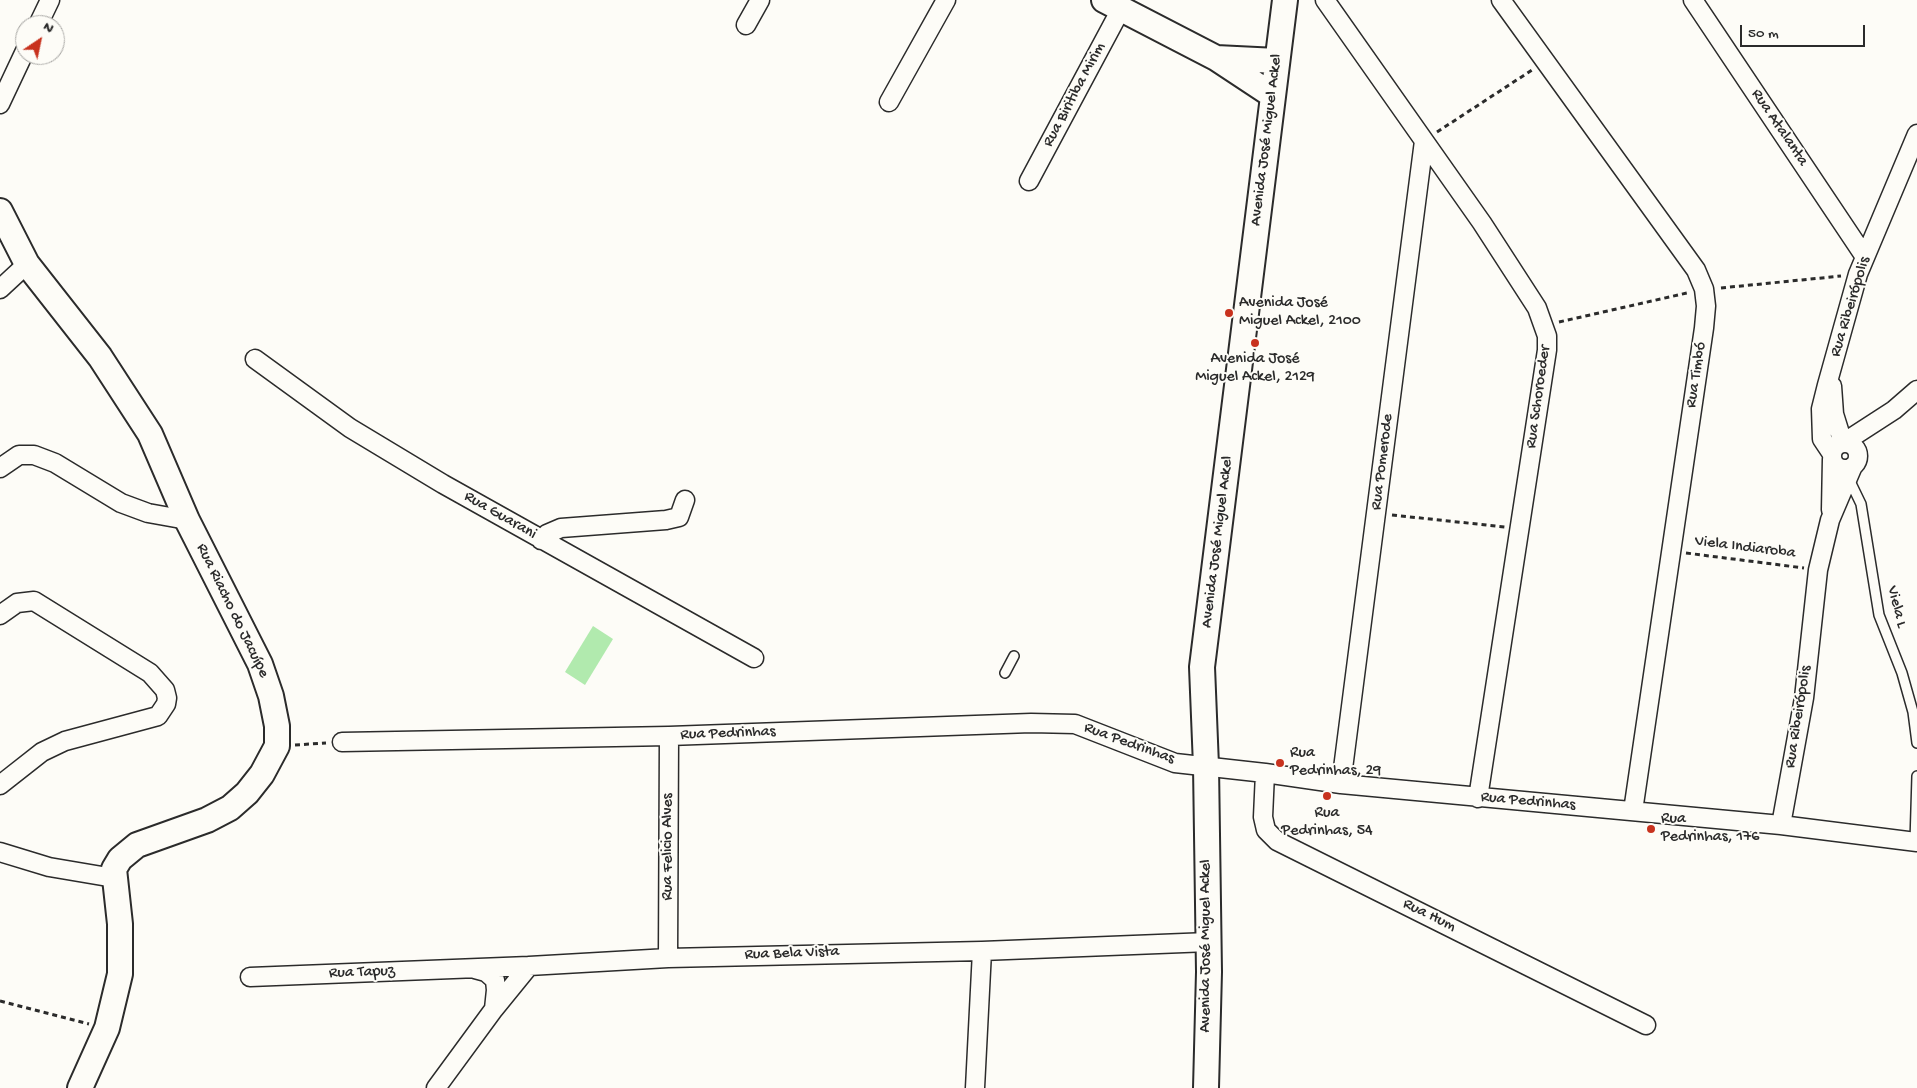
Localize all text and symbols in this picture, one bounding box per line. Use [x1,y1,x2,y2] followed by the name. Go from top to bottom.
[15,15,65,65] north arrow
[1742,15,1867,47] scale bar
[40,18,57,38] text: N
[1748,25,1779,43] text: 50 m
[1039,39,1111,151] street label: Rua Biritiba Mirim
[1247,53,1287,227] street label: Avenida José Miguel Ackel
[1746,86,1812,170] street label: Rua Atalanta
[1827,255,1875,359] street label: Rua Ribeirópolis
[1239,294,1361,332] place label: Avenida José Miguel Ackel, 2100
[1223,307,1235,319] marker: Avenida José Miguel Ackel, 2100
[1249,337,1261,349] marker: Avenida José Miguel Ackel, 2129
[1682,341,1712,409] street label: Rua Timbó
[1522,344,1556,450] street label: Rua Schoroeder
[1195,350,1315,388] place label: Avenida José Miguel Ackel, 2129
[1368,413,1398,511] street label: Rua Pomerode
[1198,455,1238,629] street label: Avenida José Miguel Ackel
[460,488,540,544] street label: Rua Guarani
[1694,532,1796,564] street label: Viela Indiaroba
[191,541,273,681] street label: Rua Riacho do Jacuípe
[1882,584,1910,630] street label: Viela L
[1781,664,1817,770] street label: Rua Ribeirópolis
[1081,719,1177,769] street label: Rua Pedrinhas
[680,723,776,745] street label: Rua Pedrinhas
[1290,744,1381,782] place label: Rua Pedrinhas, 29
[1274,757,1286,769] marker: Rua Pedrinhas, 29
[1480,788,1576,816] street label: Rua Pedrinhas
[1321,790,1333,802] marker: Rua Pedrinhas, 54
[659,793,679,901] street label: Rua Felicio Alves
[1281,804,1373,842] place label: Rua Pedrinhas, 54
[1661,810,1759,848] place label: Rua Pedrinhas, 176
[1645,823,1657,835] marker: Rua Pedrinhas, 176
[1197,859,1217,1033] street label: Avenida José Miguel Ackel
[1399,895,1459,937] street label: Rua Hum
[744,943,840,965] street label: Rua Bela Vista
[329,962,395,984] street label: Rua Tapuz

